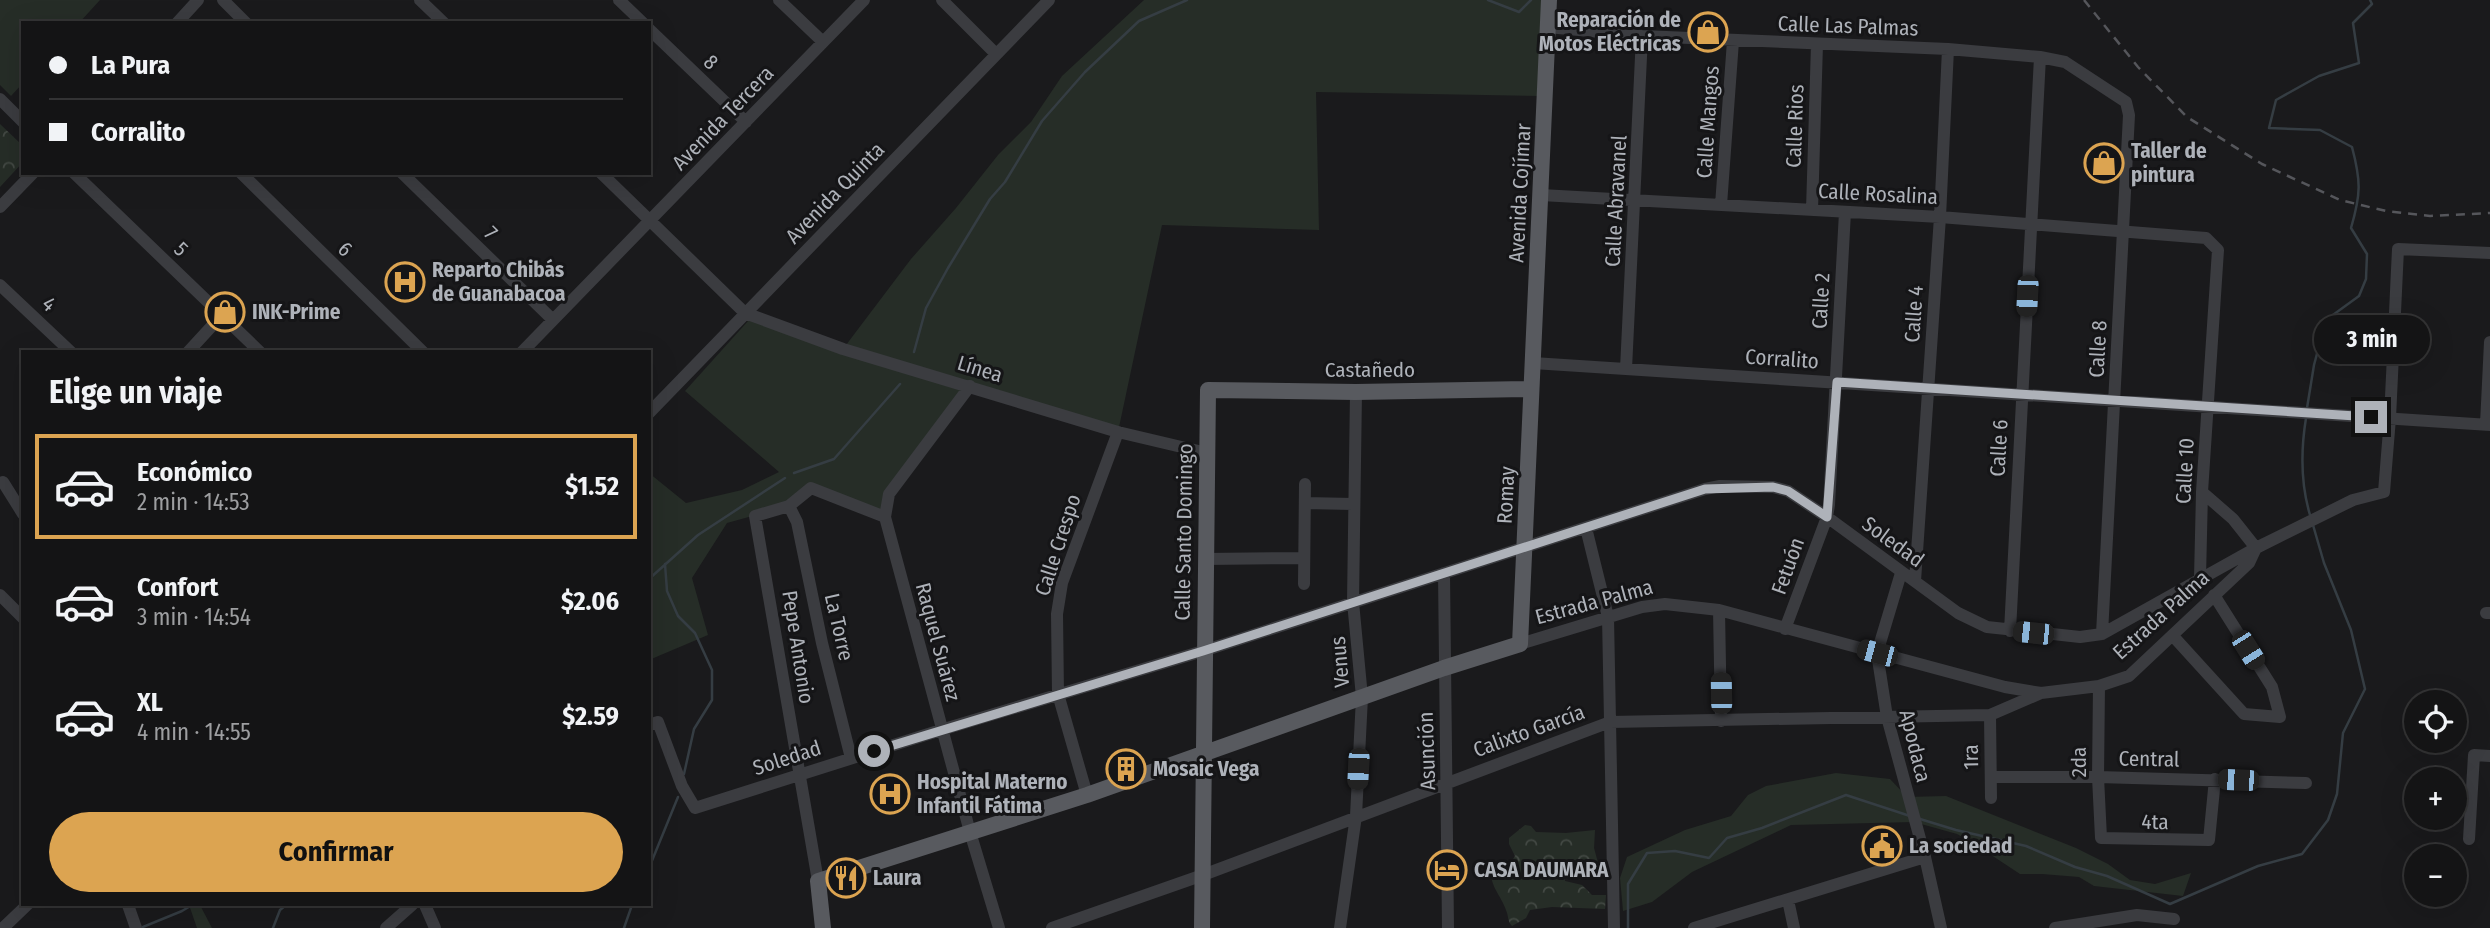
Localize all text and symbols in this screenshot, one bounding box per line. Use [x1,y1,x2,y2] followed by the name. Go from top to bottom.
[1539,7,1681,57] place label: Reparación de Motos Eléctricas
[1687,11,1729,53] shop icon: Reparación de Motos Eléctricas
[1777,11,1919,41] street label: Calle Las Palmas
[698,49,724,75] street label: 8
[91,50,170,81] text: La Pura
[667,60,779,176] street label: Avenida Tercera
[1691,65,1725,179] street label: Calle Mangos
[1781,84,1809,168] street label: Calle Rios
[91,117,185,148] text: Corralito
[1503,122,1537,263] street label: Avenida Cojímar
[1600,134,1632,268] street label: Calle Abravanel
[780,137,890,249] street label: Avenida Quinta
[2131,138,2207,188] place label: Taller de pintura
[2083,142,2125,184] shop icon: Taller de pintura
[1817,178,1939,210] street label: Calle Rosalina
[479,221,503,245] street label: 7
[169,236,193,262] street label: 5
[332,236,358,262] street label: 6
[432,257,566,307] place label: Reparto Chibás de Guanabacoa
[384,261,426,303] hospital icon: Reparto Chibás de Guanabacoa
[1807,272,1835,330] street label: Calle 2
[2016,274,2039,318] car
[1899,285,1929,343] street label: Calle 4
[36,291,62,317] street label: 4
[204,291,246,333] shop icon: INK-Prime
[252,299,341,325] place label: INK-Prime
[2313,316,2429,364] callout: 3 min
[2084,320,2112,378] street label: Calle 8
[2346,325,2398,353] text: 3 min
[1744,343,1820,375] street label: Corralito
[954,350,1006,388] street label: Línea
[1325,357,1415,383] street label: Castañedo
[49,373,222,411] text: Elige un viaje
[2355,401,2387,433] route end
[1985,419,2013,477] street label: Calle 6
[2170,437,2200,505] street label: Calle 10
[1169,443,1199,621] street label: Calle Santo Domingo
[53,455,116,518] icon: car
[137,457,252,488] text: Económico
[1492,465,1521,524] street label: Romay
[565,471,619,502] text: $1.52
[137,488,250,516] text: 2 min · 14:53
[1029,491,1087,599] street label: Calle Crespo
[1857,511,1929,573] street label: Soledad
[1766,534,1810,598] street label: Fetuón
[2107,565,2215,665] street label: Estrada Palma
[53,570,116,633] icon: car
[137,572,218,603] text: Confort
[1532,574,1656,630] street label: Estrada Palma
[910,580,966,704] street label: Raquel Suárez
[561,586,619,617] text: $2.06
[776,589,820,705] street label: Pepe Antonio
[819,591,859,663] street label: La Torre
[137,603,251,631] text: 3 min · 14:54
[2012,620,2055,646] car
[2228,627,2269,673] car
[1325,635,1355,689] street label: Venus
[1854,637,1901,669] car
[1711,672,1732,714] car
[53,685,116,748] icon: car
[137,687,163,718] text: XL
[2404,690,2467,907] map controls
[2404,690,2467,753] button: locate
[1470,699,1588,763] street label: Calixto García
[562,701,619,732] text: $2.59
[1893,707,1937,785] street label: Apodaca
[1413,711,1441,791] street label: Asunción
[137,718,251,746] text: 4 min · 14:55
[750,735,824,781] street label: Soledad
[858,735,890,767] route start
[1958,744,1984,770] street label: 1ra
[2118,745,2180,773] street label: Central
[1347,747,1370,791] car
[2066,747,2092,777] street label: 2da
[1105,748,1147,790] building icon: Mosaic Vega
[1153,756,1259,782] place label: Mosaic Vega
[2404,767,2467,830] button: +
[917,769,1068,819] place label: Hospital Materno Infantil Fátima
[2217,769,2260,791] car
[869,773,911,815] hospital icon: Hospital Materno Infantil Fátima
[2141,809,2169,835] street label: 4ta
[49,812,623,892] button: Confirmar
[1861,825,1903,867] public building icon: La sociedad
[1909,833,2012,859] place label: La sociedad
[2404,844,2467,907] button: −
[1426,849,1468,891] hotel icon: CASA DAUMARA
[825,857,867,899] restaurant icon: Laura
[1474,857,1609,883] place label: CASA DAUMARA
[873,865,922,891] place label: Laura

